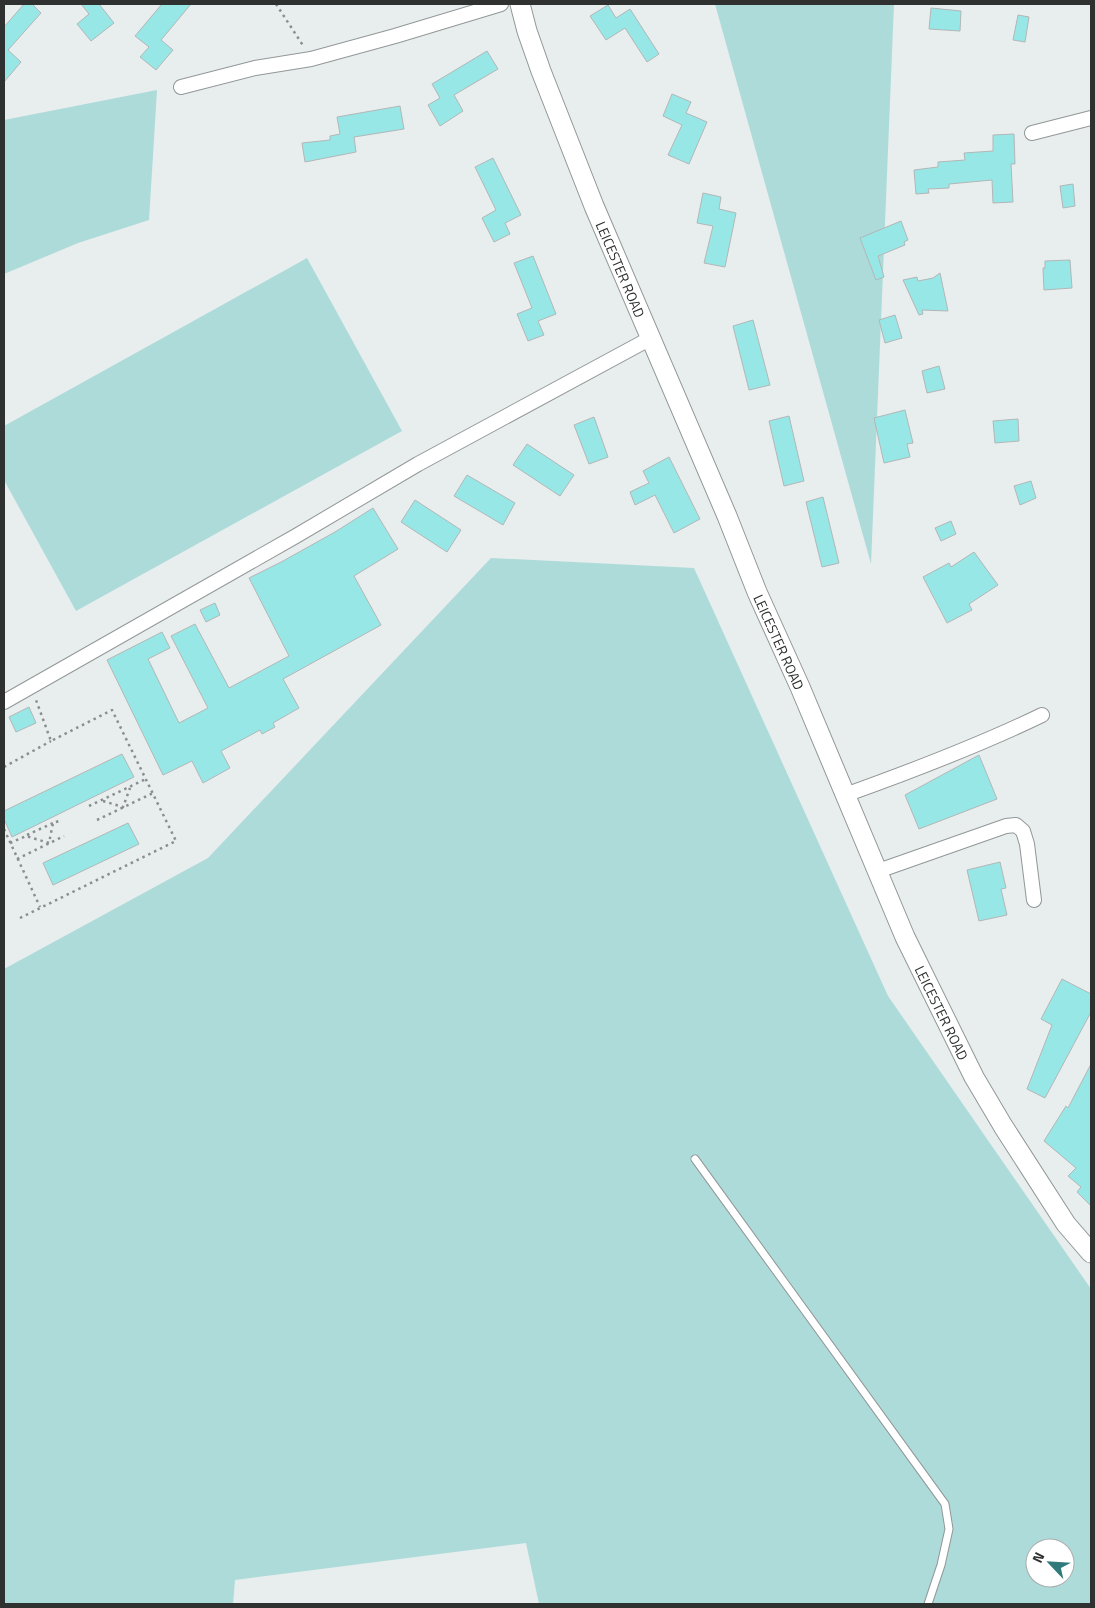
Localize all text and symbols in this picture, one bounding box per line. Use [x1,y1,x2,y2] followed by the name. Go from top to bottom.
[591,218,651,320] street label: LEICESTER ROAD
[749,591,810,693] street label: LEICESTER ROAD
[910,962,974,1063] street label: LEICESTER ROAD
[1025,1538,1075,1588] north arrow
[1026,1548,1049,1566] text: N

